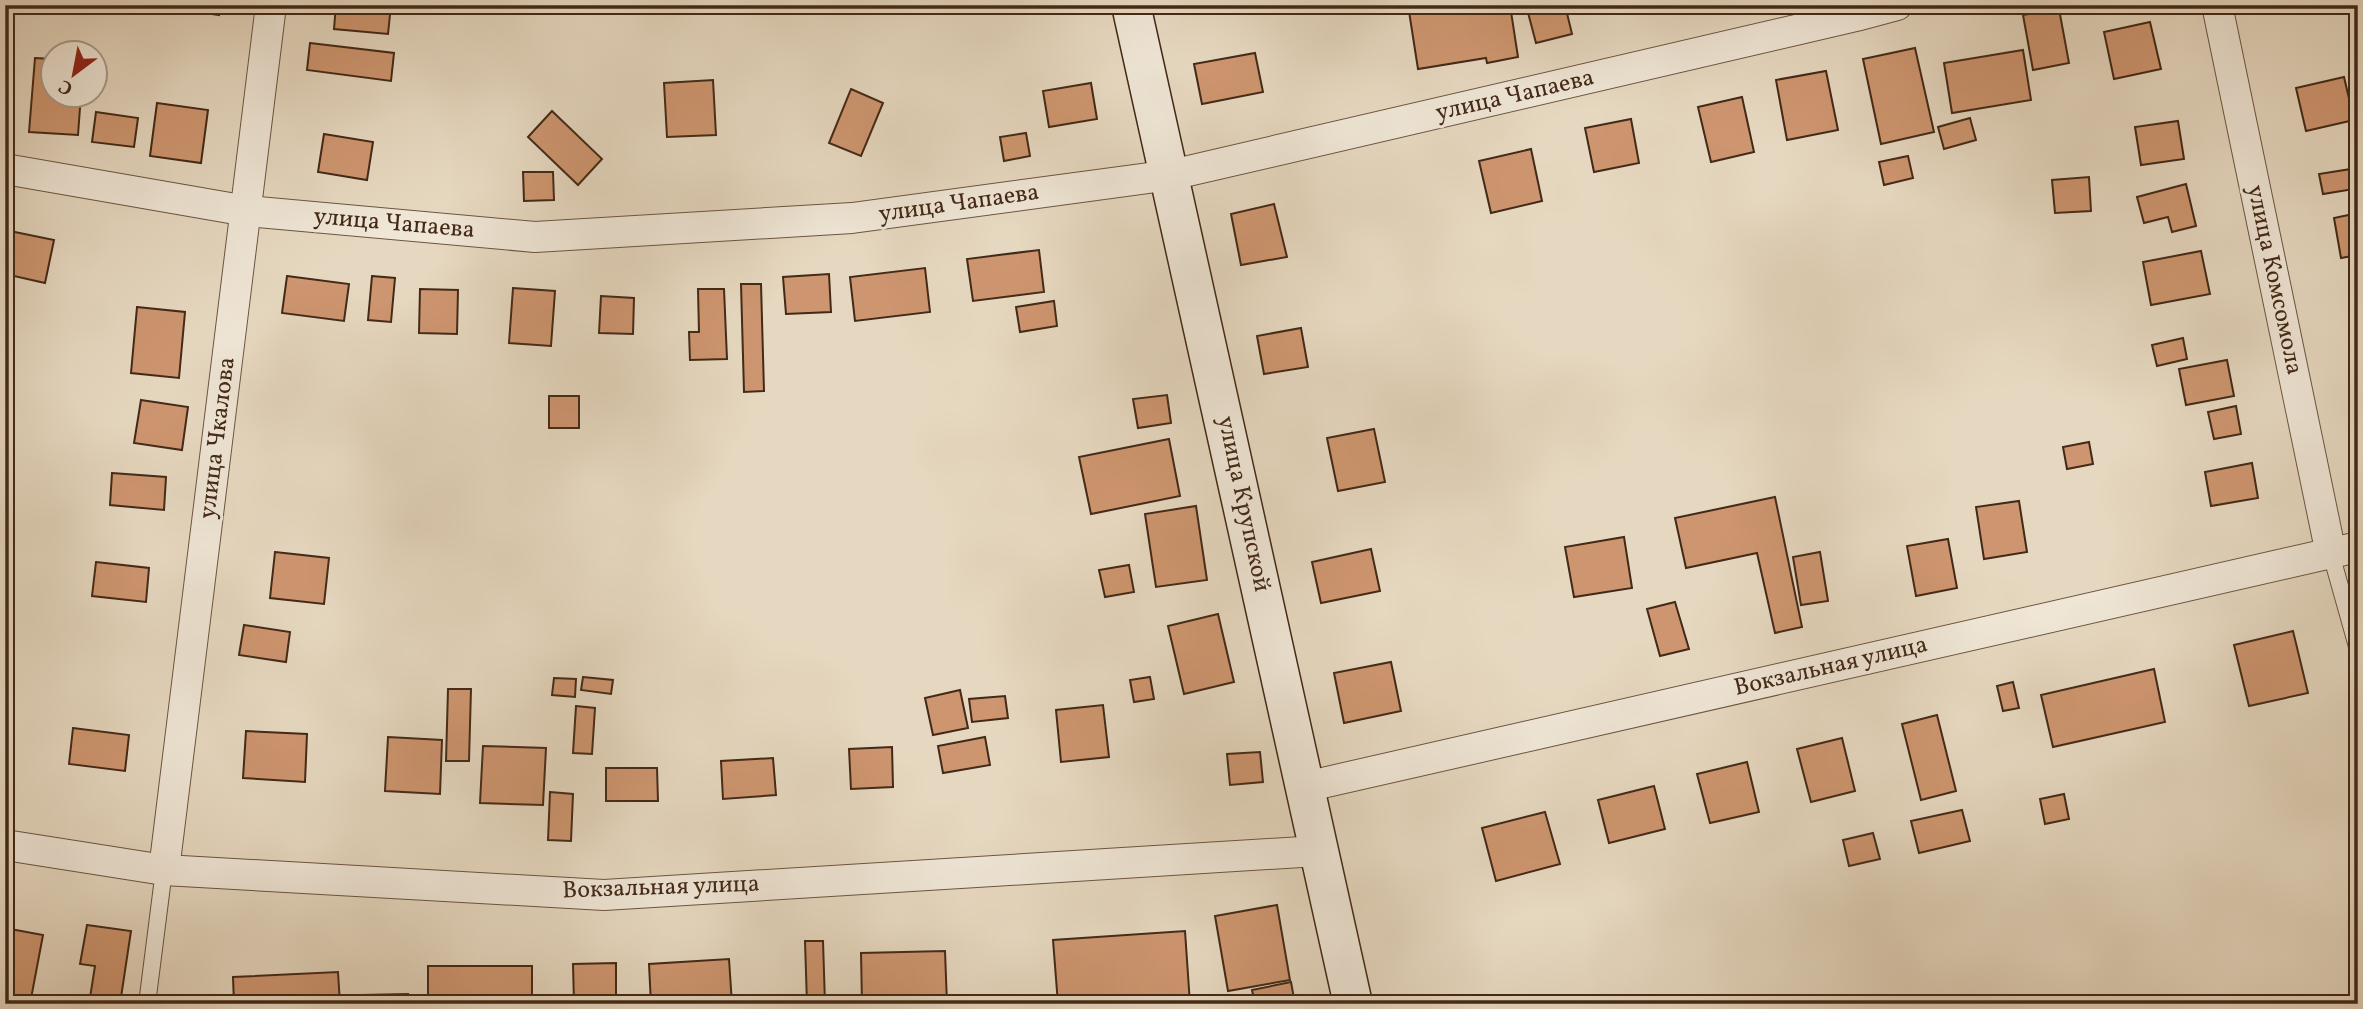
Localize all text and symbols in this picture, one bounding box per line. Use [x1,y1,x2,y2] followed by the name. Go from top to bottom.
[38,38,108,108] north arrow
[1432,61,1598,131] street label: улица Чапаева
[54,72,78,101] text: С
[877,176,1041,232] street label: улица Чапаева
[2237,182,2311,378] street label: улица Комсомола
[312,200,476,248] street label: улица Чапаева
[191,355,245,521] street label: улица Чкалова
[1208,413,1278,595] street label: улица Крупской
[1731,628,1931,706] street label: Вокзальная улица
[562,868,760,908] street label: Вокзальная улица

